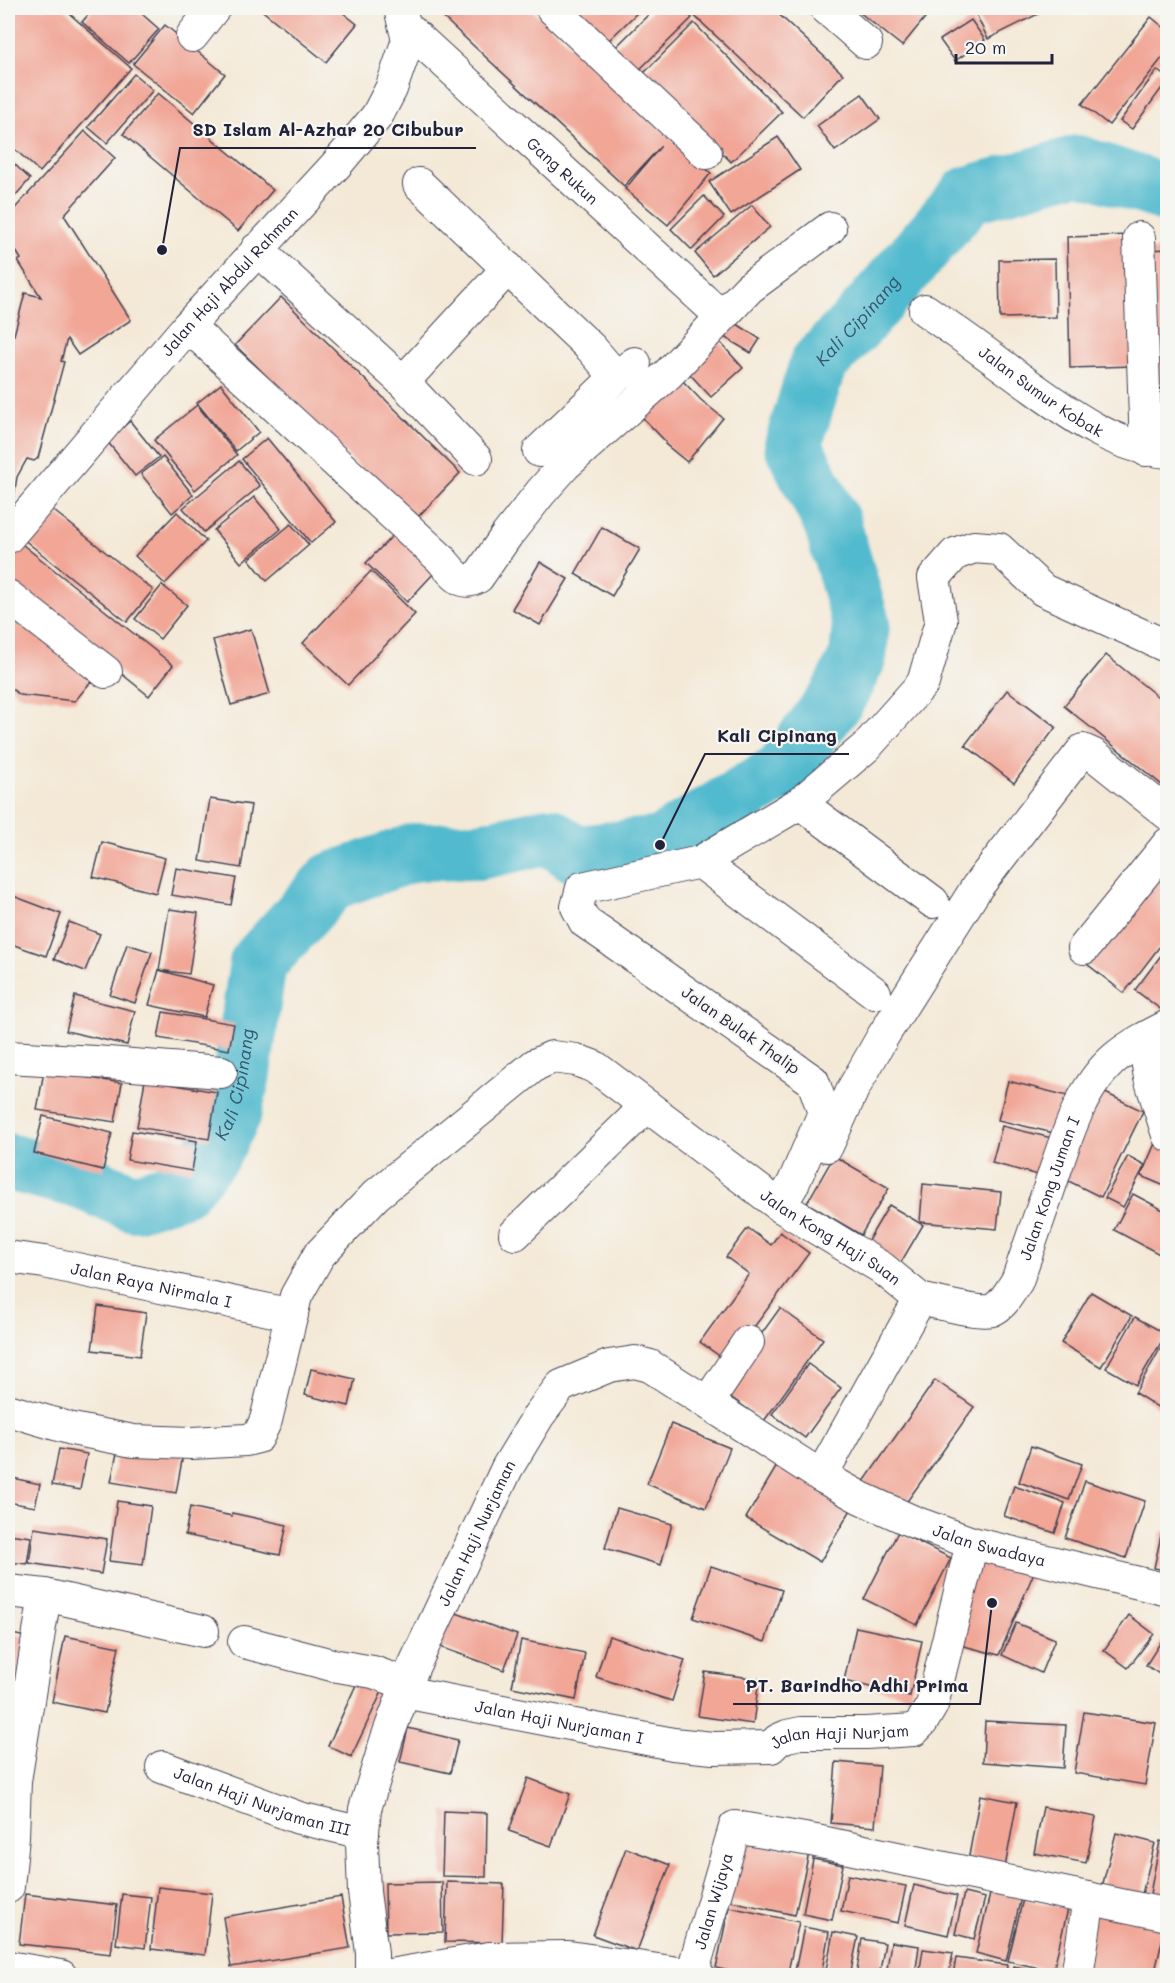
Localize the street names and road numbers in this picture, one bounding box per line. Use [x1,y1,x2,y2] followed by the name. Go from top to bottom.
[523,132,603,209] street label: Gang Rukun
[156,203,302,360] street label: Jalan Haji Abdul Rahman
[975,341,1107,441] street label: Jalan Sumur Kobak
[678,981,805,1078] street label: Jalan Bulak Thalip
[1014,1113,1084,1263] street label: Jalan Kong Juman I
[756,1184,906,1289] street label: Jalan Kong Haji Suan
[69,1257,234,1312] street label: Jalan Raya Nirmala I
[433,1456,520,1609] street label: Jalan Haji Nurjaman
[930,1519,1048,1570] street label: Jalan Swadaya
[473,1695,645,1748] street label: Jalan Haji Nurjaman I
[764,1719,909,1753] street label: Jalan Haji Nurjam
[171,1761,353,1840] street label: Jalan Haji Nurjaman III
[689,1850,737,1952] street label: Jalan Wijaya

